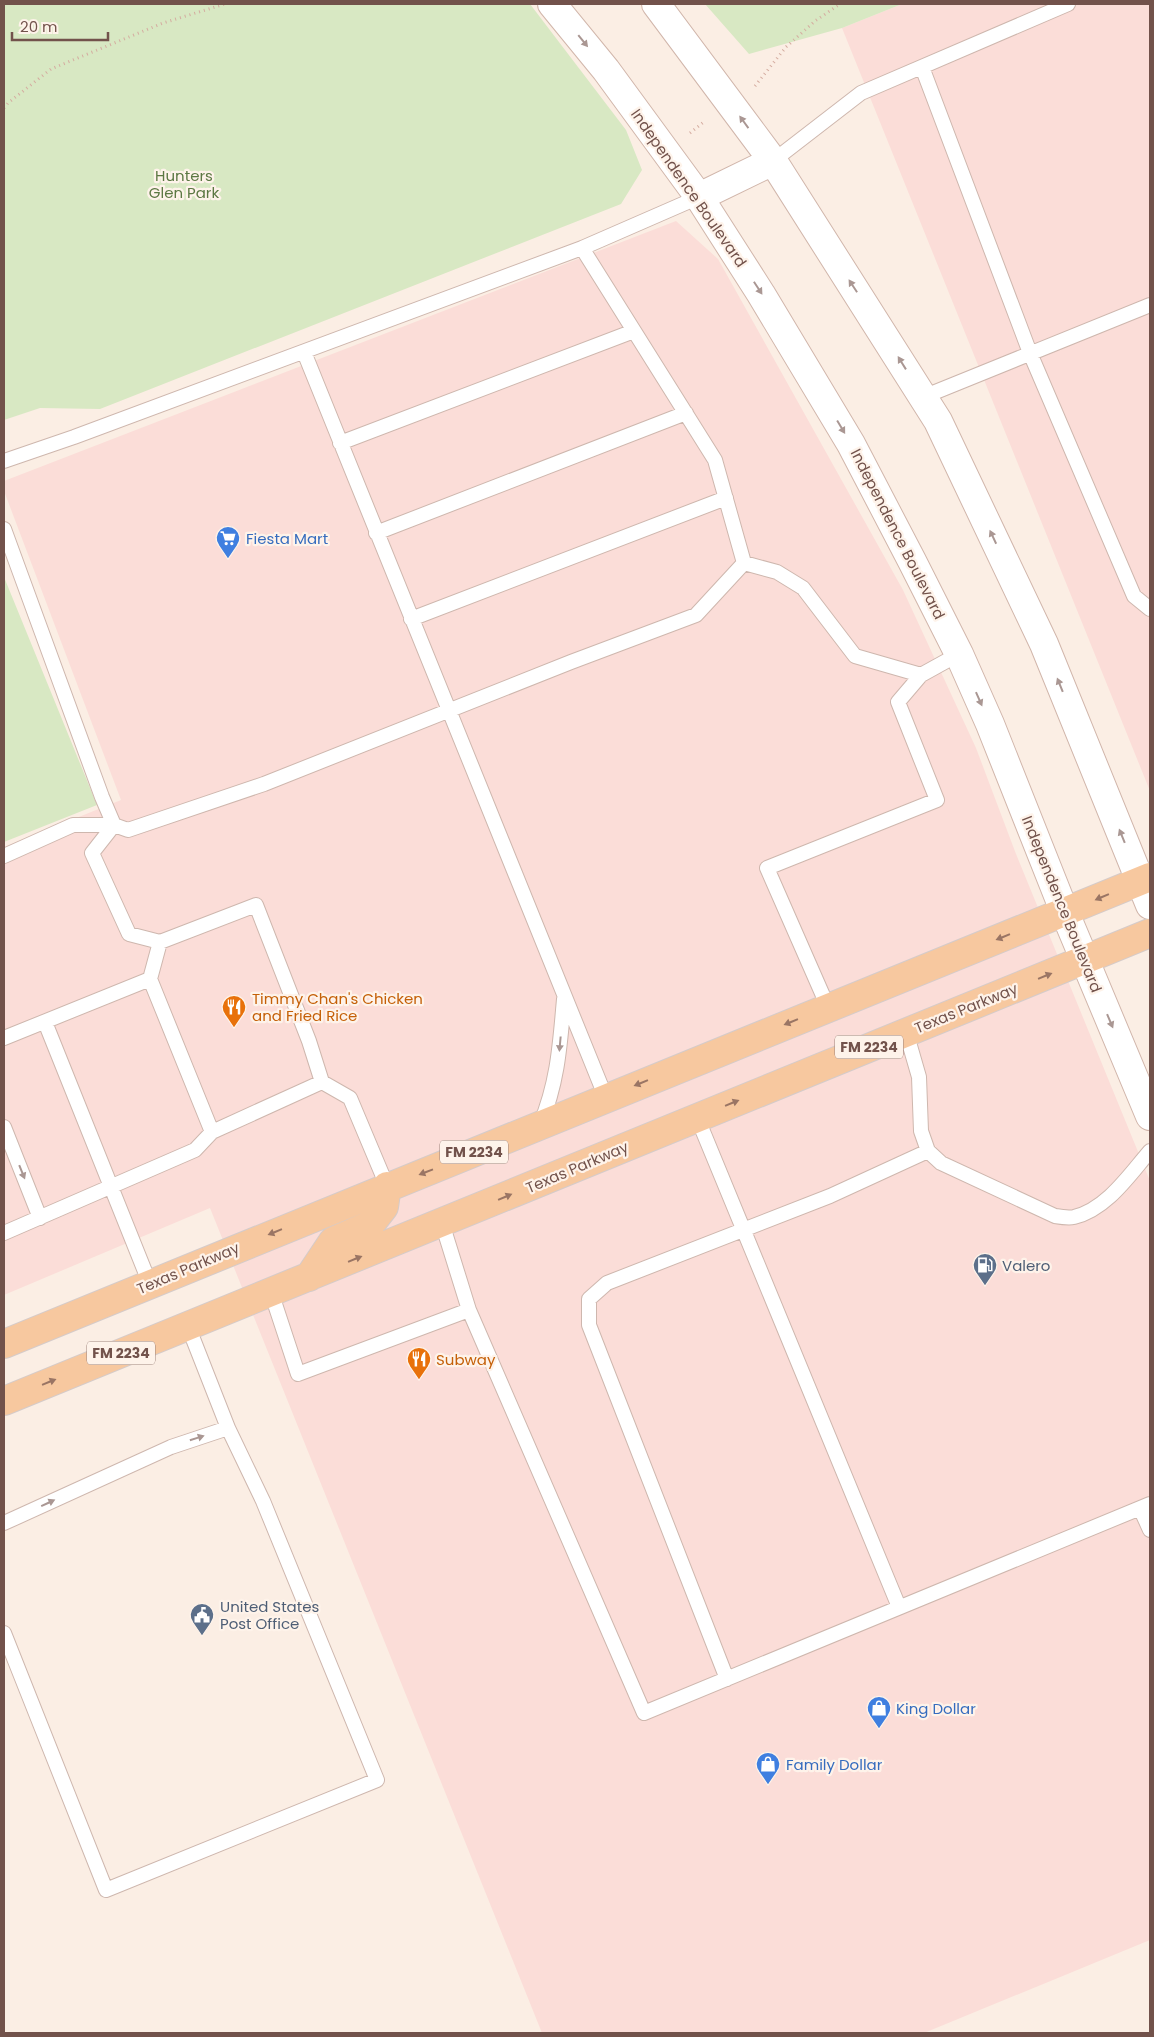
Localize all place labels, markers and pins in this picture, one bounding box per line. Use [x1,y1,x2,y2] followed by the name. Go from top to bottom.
[215,525,241,559] supermarket icon: Fiesta Mart
[246,528,328,549] place label: Fiesta Mart
[252,988,423,1026] place label: Timmy Chan's Chicken and Fried Rice
[221,994,247,1028] restaurant icon: Timmy Chan's Chicken and Fried Rice
[972,1252,998,1286] fuel station icon: Valero
[1002,1255,1050,1276] place label: Valero
[406,1346,432,1380] restaurant icon: Subway
[436,1349,496,1370] place label: Subway
[220,1596,319,1634] place label: United States Post Office
[189,1602,215,1636] public building icon: United States Post Office
[866,1695,892,1729] shop icon: King Dollar
[896,1698,976,1719] place label: King Dollar
[755,1751,781,1785] shop icon: Family Dollar
[786,1754,883,1775] place label: Family Dollar

